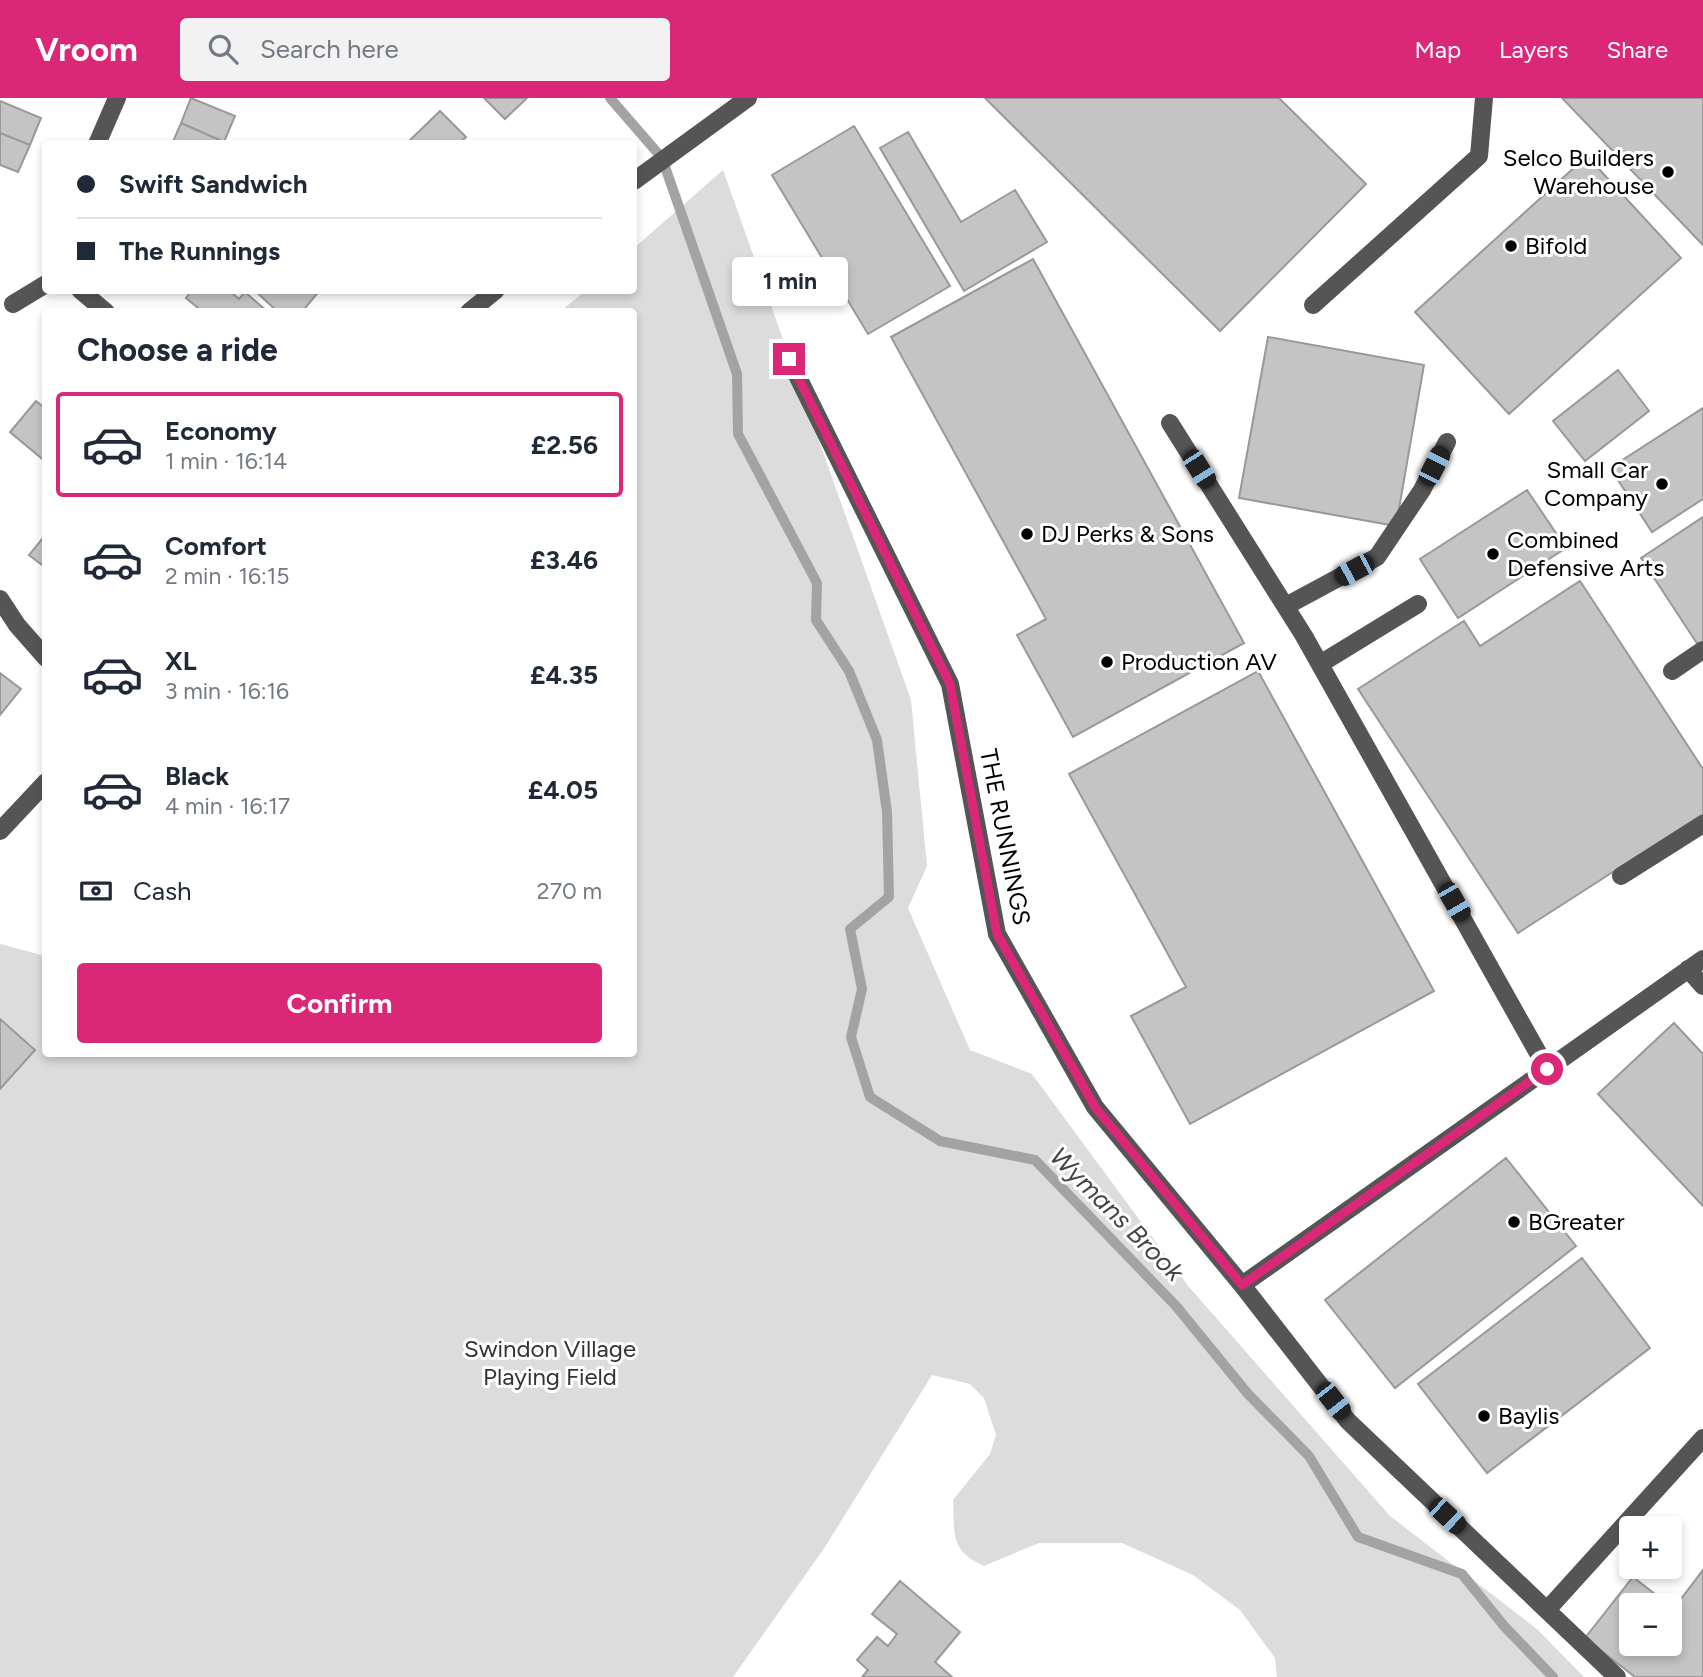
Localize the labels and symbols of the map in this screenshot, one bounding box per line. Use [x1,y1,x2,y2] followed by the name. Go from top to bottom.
[1503,143,1654,200] place label: Selco Builders Warehouse
[1660,164,1676,180] marker: Selco Builders Warehouse
[1525,231,1587,260] place label: Bifold
[1503,238,1519,254] marker: Bifold
[731,258,847,306] callout: 1 min
[773,343,805,375] route end
[1416,443,1453,489] car
[1179,446,1220,492] car
[1544,455,1648,512] place label: Small Car Company
[1654,476,1670,492] marker: Small Car Company
[1041,519,1214,548] place label: DJ Perks & Sons
[1507,525,1665,582] place label: Combined Defensive Arts
[1019,526,1035,542] marker: DJ Perks & Sons
[1485,546,1501,562] marker: Combined Defensive Arts
[1331,551,1378,589] car
[1121,647,1277,676] place label: Production AV
[1099,654,1115,670] marker: Production AV
[974,746,1037,927] street label: THE RUNNINGS
[1435,879,1474,925] car
[1531,1053,1563,1085] route start
[1043,1140,1192,1289] water label: Wymans Brook
[1528,1207,1625,1236] place label: BGreater
[1506,1214,1522,1230] marker: BGreater
[464,1334,636,1391] park label: Swindon Village Playing Field
[1312,1378,1355,1424] car
[1498,1401,1559,1430] place label: Baylis
[1476,1408,1492,1424] marker: Baylis
[1425,1494,1470,1538] car

